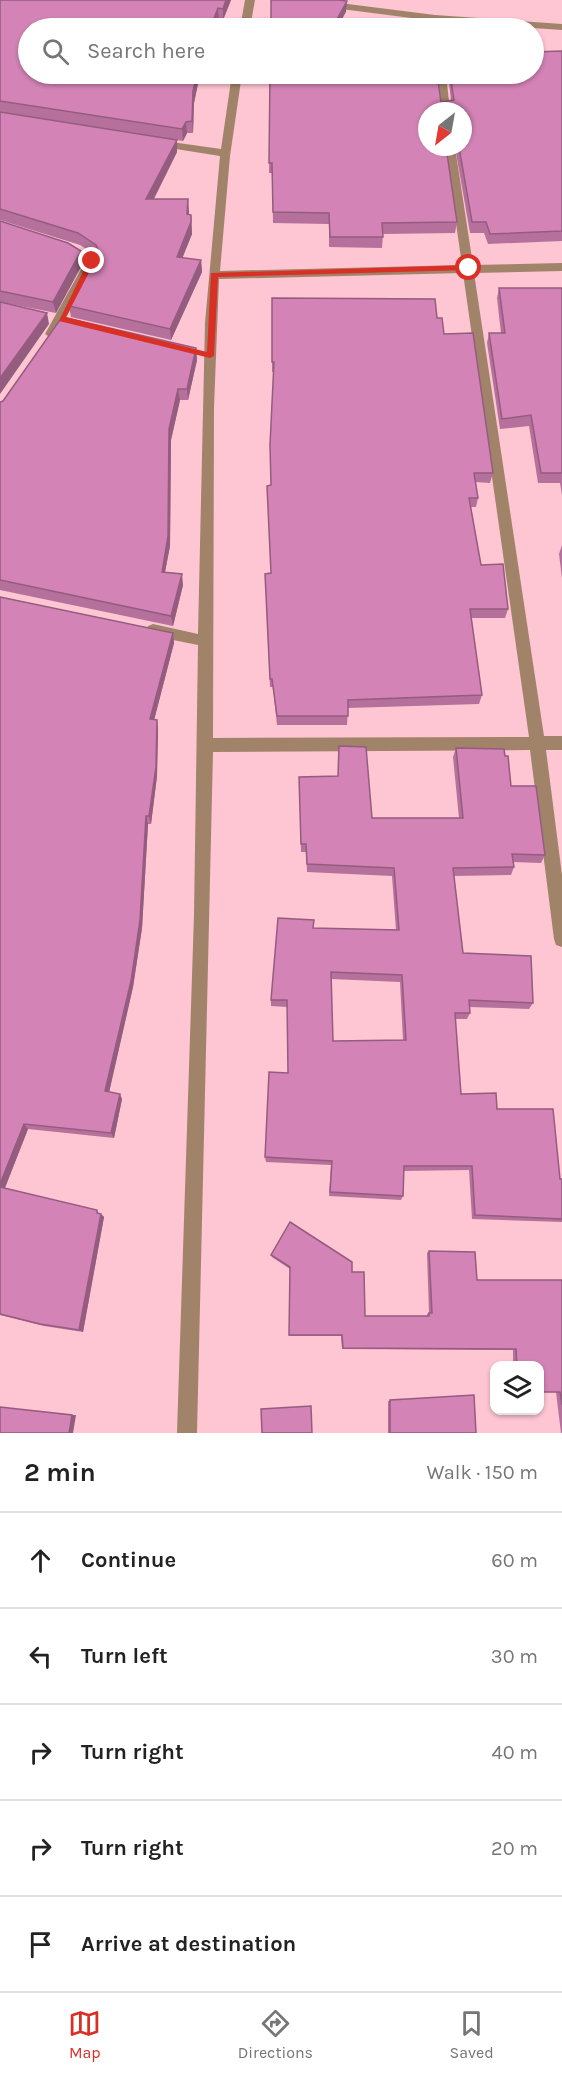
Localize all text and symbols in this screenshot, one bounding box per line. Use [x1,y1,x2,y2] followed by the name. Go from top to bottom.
[18,18,544,84] search box
[39,35,72,68] icon: search
[87,38,205,64] text: Search here
[418,102,472,156] north arrow
[78,247,104,273] route end
[455,254,481,280] route start
[490,1361,544,1415] map controls
[490,1361,544,1415] button: layers
[24,1457,96,1488] text: 2 min
[427,1461,538,1484] text: Walk · 150 m
[24,1544,57,1577] icon: ahead
[81,1547,176,1573] text: Continue
[491,1549,538,1572] text: 60 m
[24,1640,57,1673] icon: left
[81,1643,168,1669] text: Turn left
[491,1645,538,1668] text: 30 m
[24,1736,57,1769] icon: right
[81,1739,184,1765] text: Turn right
[492,1741,538,1764] text: 40 m
[24,1832,57,1865] icon: right
[81,1835,184,1861] text: Turn right
[491,1837,538,1860] text: 20 m
[24,1928,57,1961] icon: arrive
[81,1931,296,1957] text: Arrive at destination
[68,2007,101,2062] tab: Map
[238,2007,313,2062] tab: Directions
[450,2007,494,2062] tab: Saved

